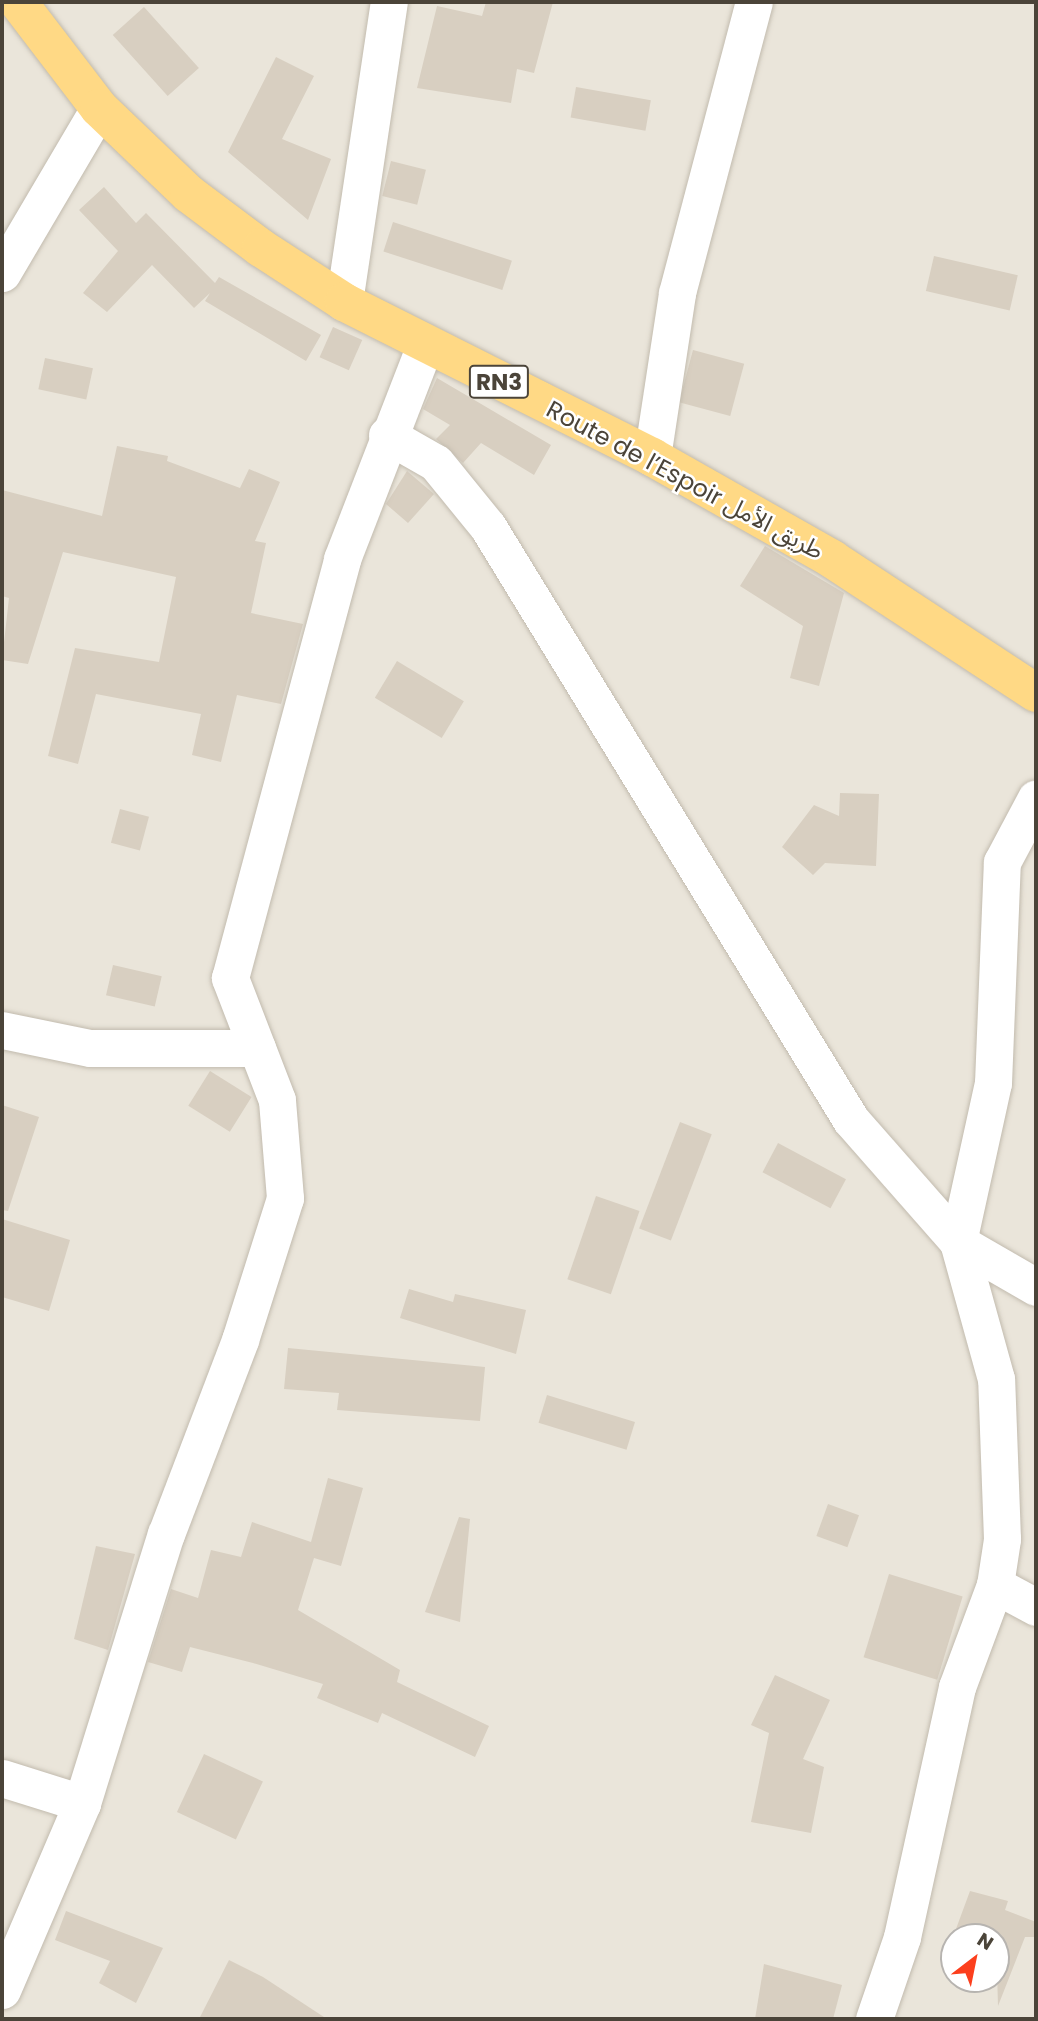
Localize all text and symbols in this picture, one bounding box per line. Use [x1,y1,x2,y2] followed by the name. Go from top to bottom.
[468,362,530,402] road number: RN3
[542,395,828,565] street label: Route de l’Espoir طريق الأمل
[940,1923,1010,1993] north arrow
[972,1926,999,1957] text: N

